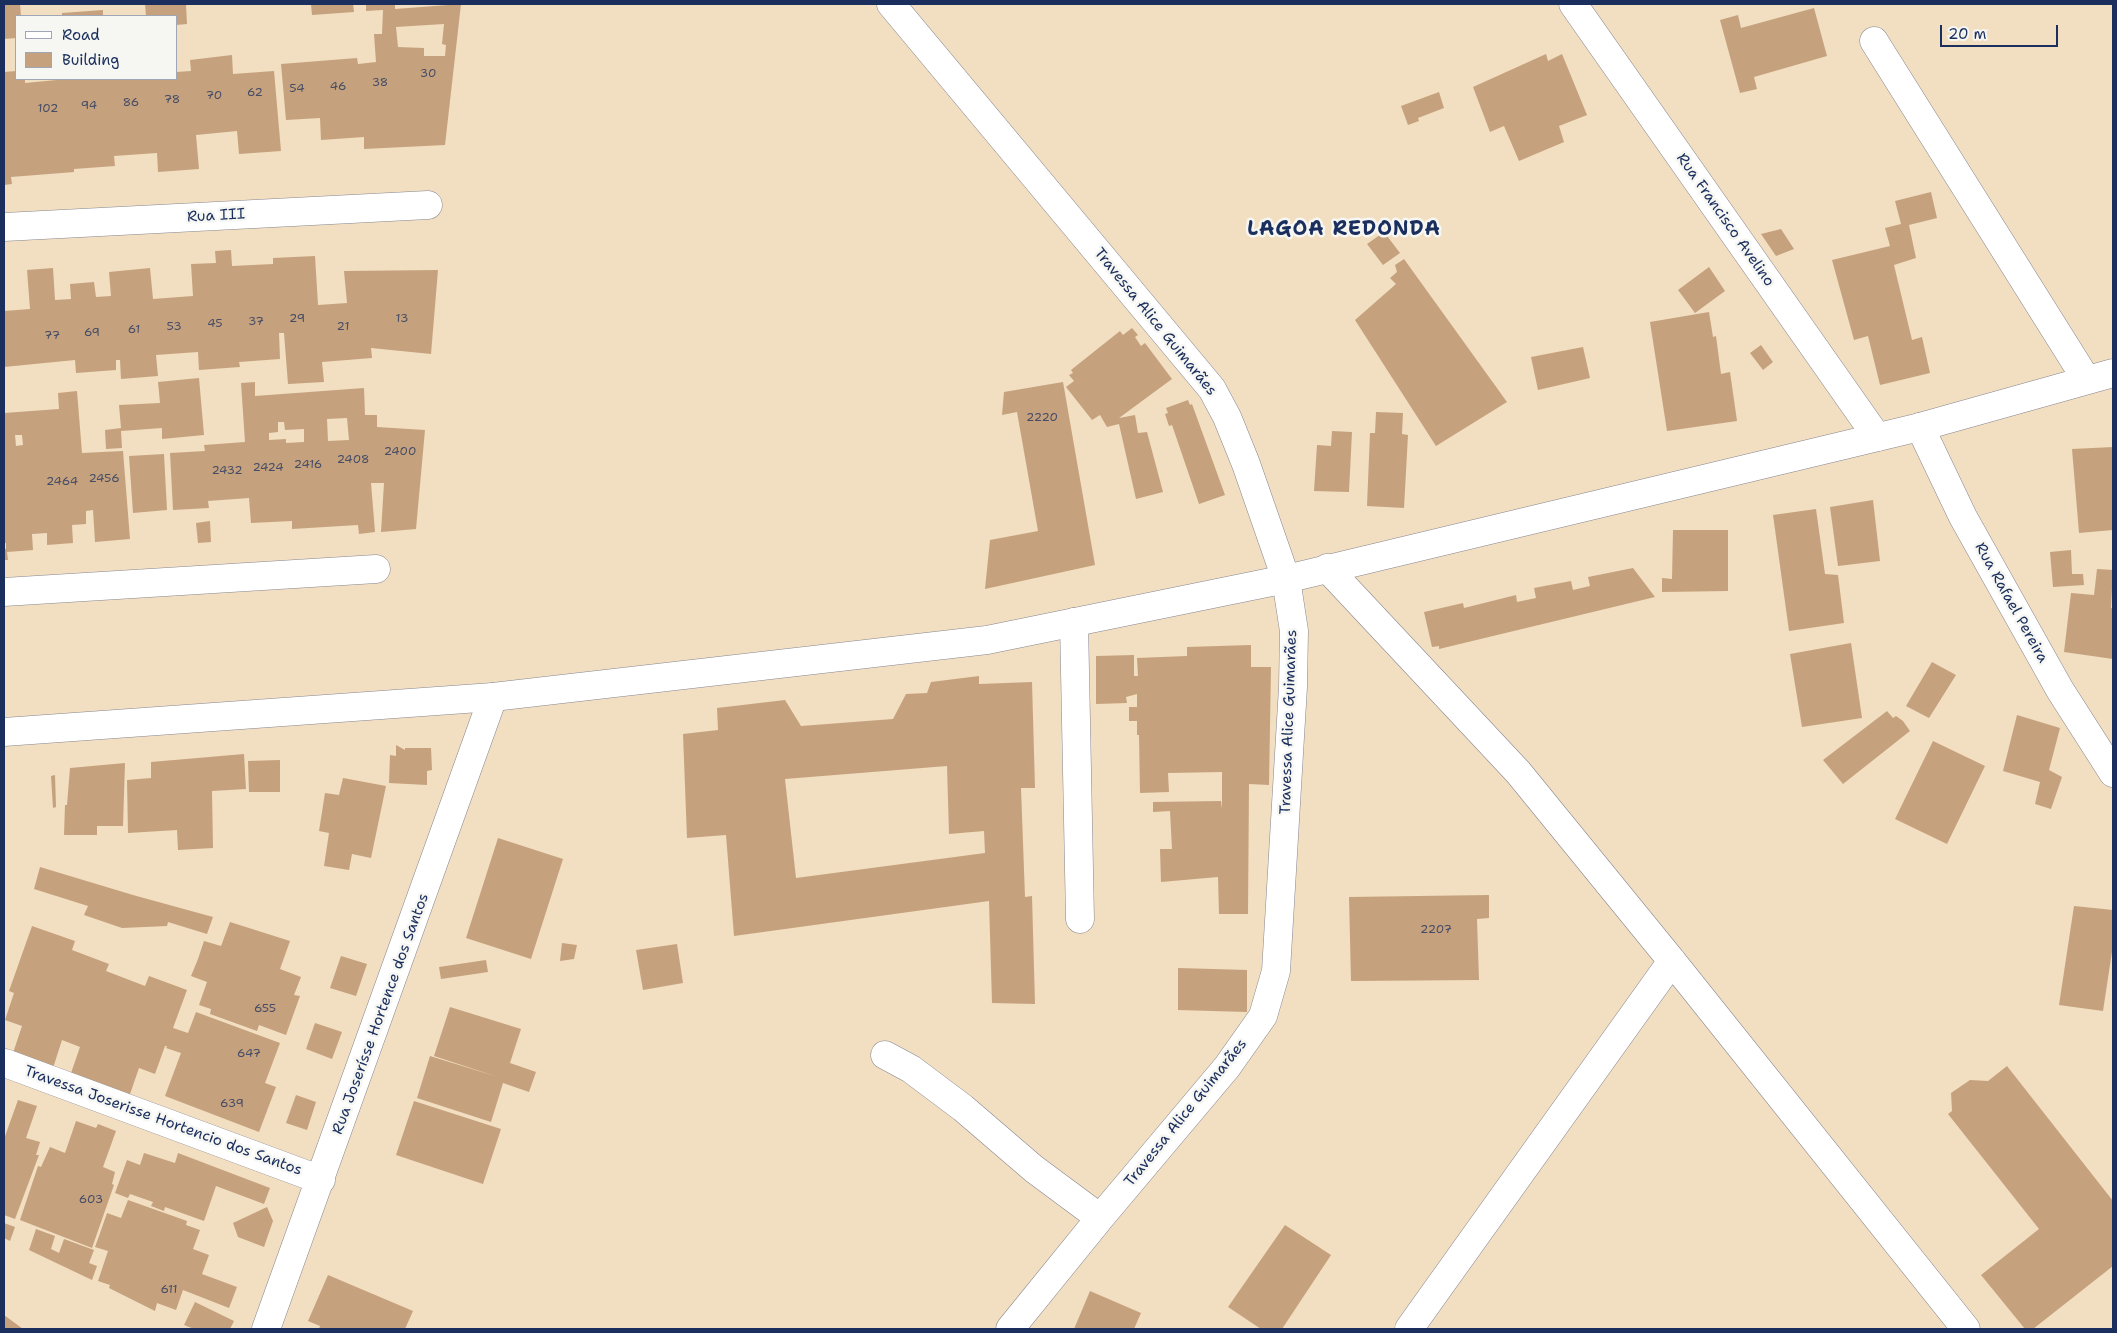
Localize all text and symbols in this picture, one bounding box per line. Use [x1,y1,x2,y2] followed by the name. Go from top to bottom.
[15,15,178,80] legend
[1942,15,2060,47] scale bar
[1948,24,1987,44] text: 20 m
[62,25,100,45] text: Road
[62,50,119,70] text: Building
[420,67,436,81] house number: 30
[372,76,388,90] house number: 38
[330,80,346,94] house number: 46
[289,82,305,96] house number: 54
[247,86,263,100] house number: 62
[206,89,222,103] house number: 70
[164,93,180,107] house number: 78
[123,96,139,110] house number: 86
[81,99,97,113] house number: 94
[38,102,58,116] house number: 102
[1672,150,1778,290] street label: Rua Francisco Avelino
[186,205,246,227] street label: Rua III
[1246,218,1442,242] district label: LAGOA REDONDA
[1090,245,1220,399] street label: Travessa Alice Guimarães
[289,312,305,326] house number: 29
[396,312,408,326] house number: 13
[248,315,264,329] house number: 37
[207,317,223,331] house number: 45
[166,320,182,334] house number: 53
[337,320,349,334] house number: 21
[128,323,140,337] house number: 61
[84,326,100,340] house number: 69
[44,329,60,343] house number: 77
[1026,411,1058,425] house number: 2220
[384,445,416,459] house number: 2400
[337,453,369,467] house number: 2408
[294,458,322,472] house number: 2416
[252,461,284,475] house number: 2424
[211,464,243,478] house number: 2432
[88,472,120,486] house number: 2456
[46,475,78,489] house number: 2464
[1971,540,2051,666] street label: Rua Rafael Pereira
[1277,629,1301,815] street label: Travessa Alice Guimarães
[329,891,433,1137] street label: Rua Joserísse Hortence dos Santos
[1420,923,1452,937] house number: 2207
[254,1002,276,1016] house number: 655
[1121,1036,1251,1190] street label: Travessa Alice Guimarães
[237,1047,261,1061] house number: 647
[22,1062,304,1180] street label: Travessa Joserisse Hortencio dos Santos
[220,1097,244,1111] house number: 639
[79,1193,103,1207] house number: 603
[160,1283,178,1297] house number: 611

